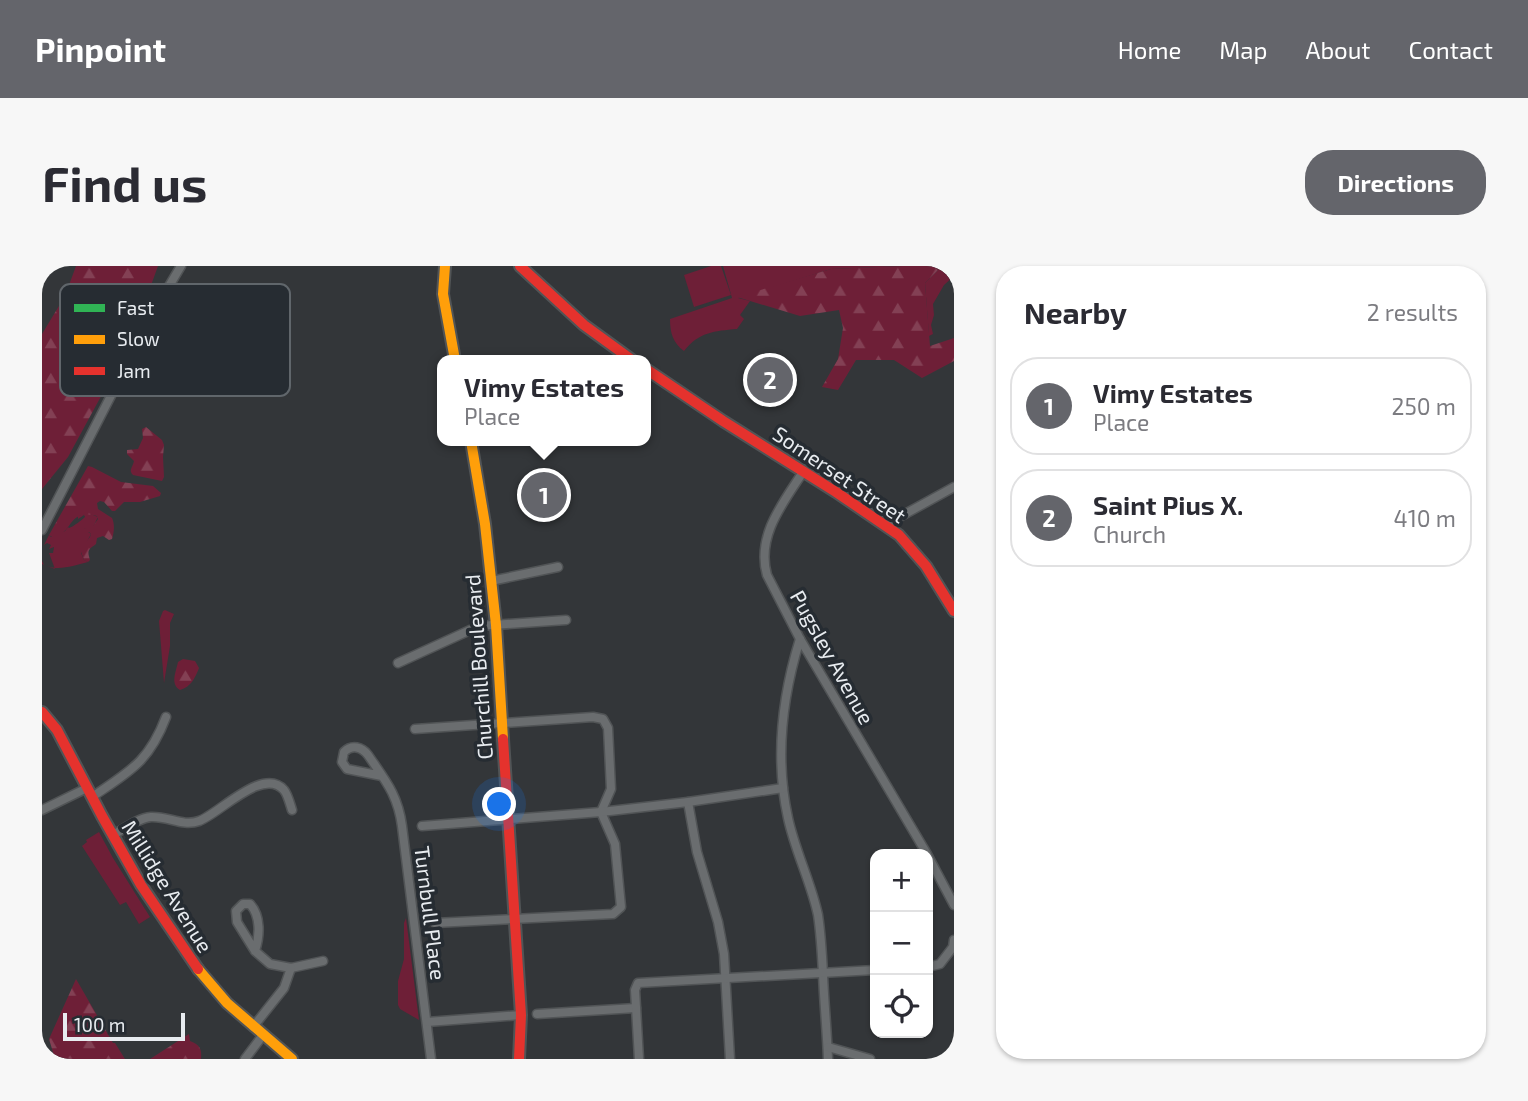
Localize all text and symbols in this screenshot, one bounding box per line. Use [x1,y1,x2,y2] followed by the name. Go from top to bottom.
[35,29,166,69] text: Pinpoint
[1118,35,1181,64] text: Home
[1219,35,1267,64] text: Map
[1305,35,1371,64] text: About
[1409,35,1493,64] text: Contact
[1305,150,1486,215] button: Directions
[42,153,207,212] text: Find us
[60,284,290,396] legend
[1024,294,1127,330] text: Nearby
[117,296,154,319] text: Fast
[1367,298,1458,326] text: 2 results
[117,327,160,350] text: Slow
[747,354,793,406] pin: 2
[437,355,651,446] popup
[117,359,151,382] text: Jam
[464,371,624,402] text: Vimy Estates
[1093,377,1253,408] text: Vimy Estates
[1044,392,1054,420] text: 1
[1392,392,1456,420] text: 250 m
[464,402,520,430] text: Place
[1093,408,1149,436] text: Place
[769,420,911,528] street label: Somerset Street
[521,469,567,521] pin: 1
[1093,489,1243,520] text: Saint Pius X.
[1042,504,1056,532] text: 2
[1394,504,1456,532] text: 410 m
[1093,520,1166,548] text: Church
[459,573,497,761] street label: Churchill Boulevard
[786,586,880,728] street label: Pugsley Avenue
[482,787,516,821] your location
[117,815,219,957] street label: Millidge Avenue
[410,844,452,982] street label: Turnbull Place
[870,849,933,1038] map controls
[870,849,933,912] button: +
[870,912,933,975] button: −
[870,975,933,1038] button: locate
[63,1010,186,1042] scale bar
[74,1013,125,1036] text: 100 m

